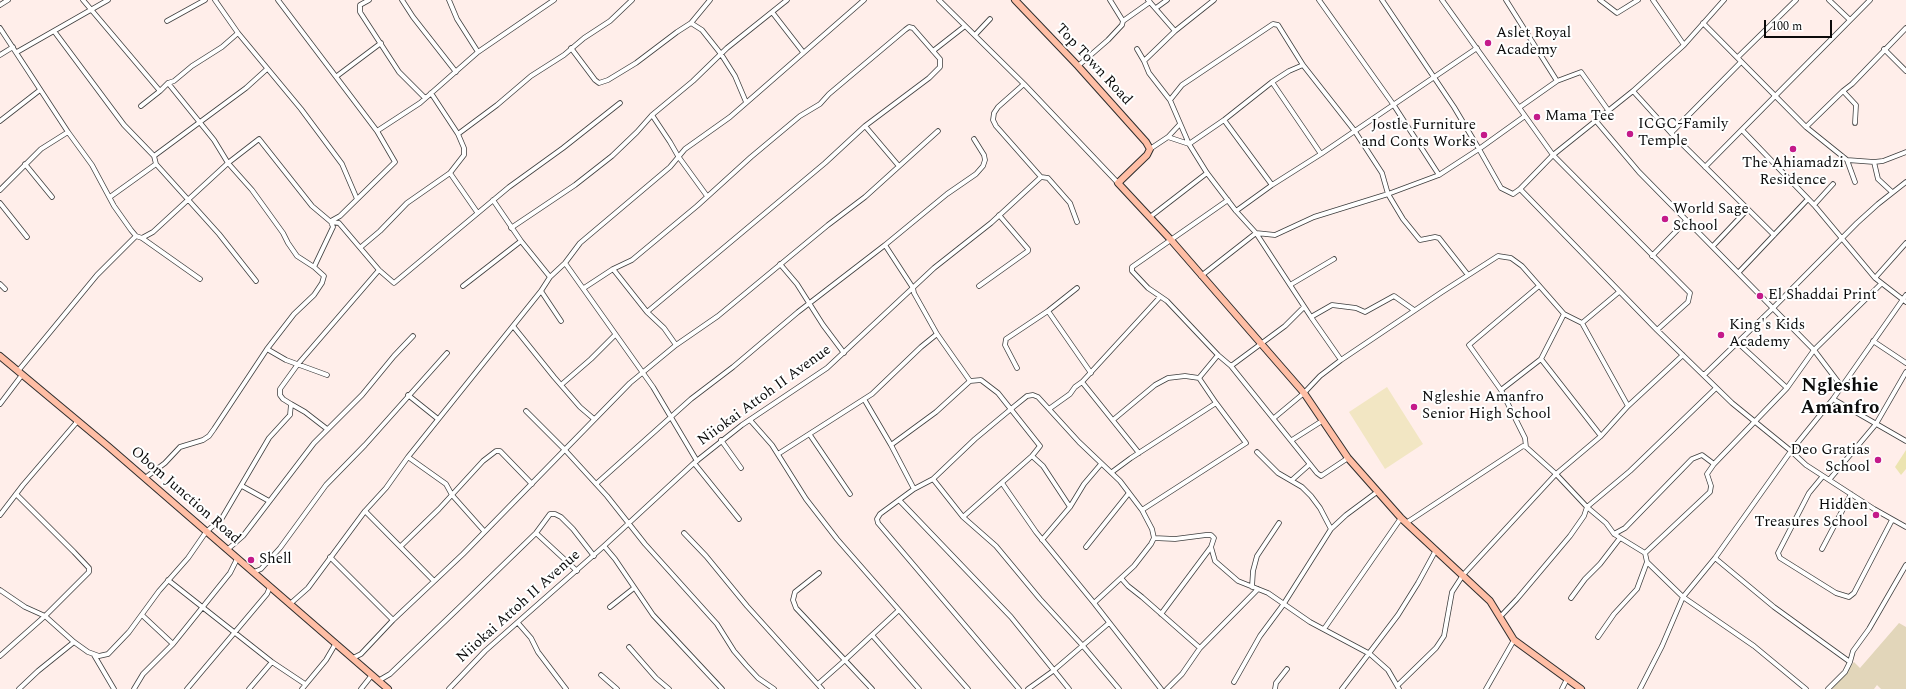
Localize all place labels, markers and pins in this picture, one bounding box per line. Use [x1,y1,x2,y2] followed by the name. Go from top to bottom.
[1496,25,1571,60] place label: Aslet Royal Academy
[1483,38,1493,48] marker: Aslet Royal Academy
[1545,108,1615,126] place label: Mama Tee
[1532,112,1542,122] marker: Mama Tee
[1638,116,1728,151] place label: ICGC-Family Temple
[1362,117,1476,152] place label: Jostle Furniture and Conts Works
[1625,129,1635,139] marker: ICGC-Family Temple
[1479,130,1489,140] marker: Jostle Furniture and Conts Works
[1788,144,1798,154] marker: The Ahiamadzi Residence
[1742,155,1844,190] place label: The Ahiamadzi Residence
[1673,201,1749,236] place label: World Sage School
[1660,214,1670,224] marker: World Sage School
[1768,287,1877,305] place label: El Shaddai Print
[1755,291,1765,301] marker: El Shaddai Print
[1729,317,1805,352] place label: King's Kids Academy
[1716,330,1726,340] marker: King's Kids Academy
[1422,389,1551,424] place label: Ngleshie Amanfro Senior High School
[1409,402,1419,412] marker: Ngleshie Amanfro Senior High School
[1790,442,1870,477] place label: Deo Gratias School
[1873,455,1883,465] marker: Deo Gratias School
[1755,497,1868,532] place label: Hidden Treasures School
[1871,510,1881,520] marker: Hidden Treasures School
[259,551,292,569] place label: Shell
[246,555,256,565] marker: Shell

